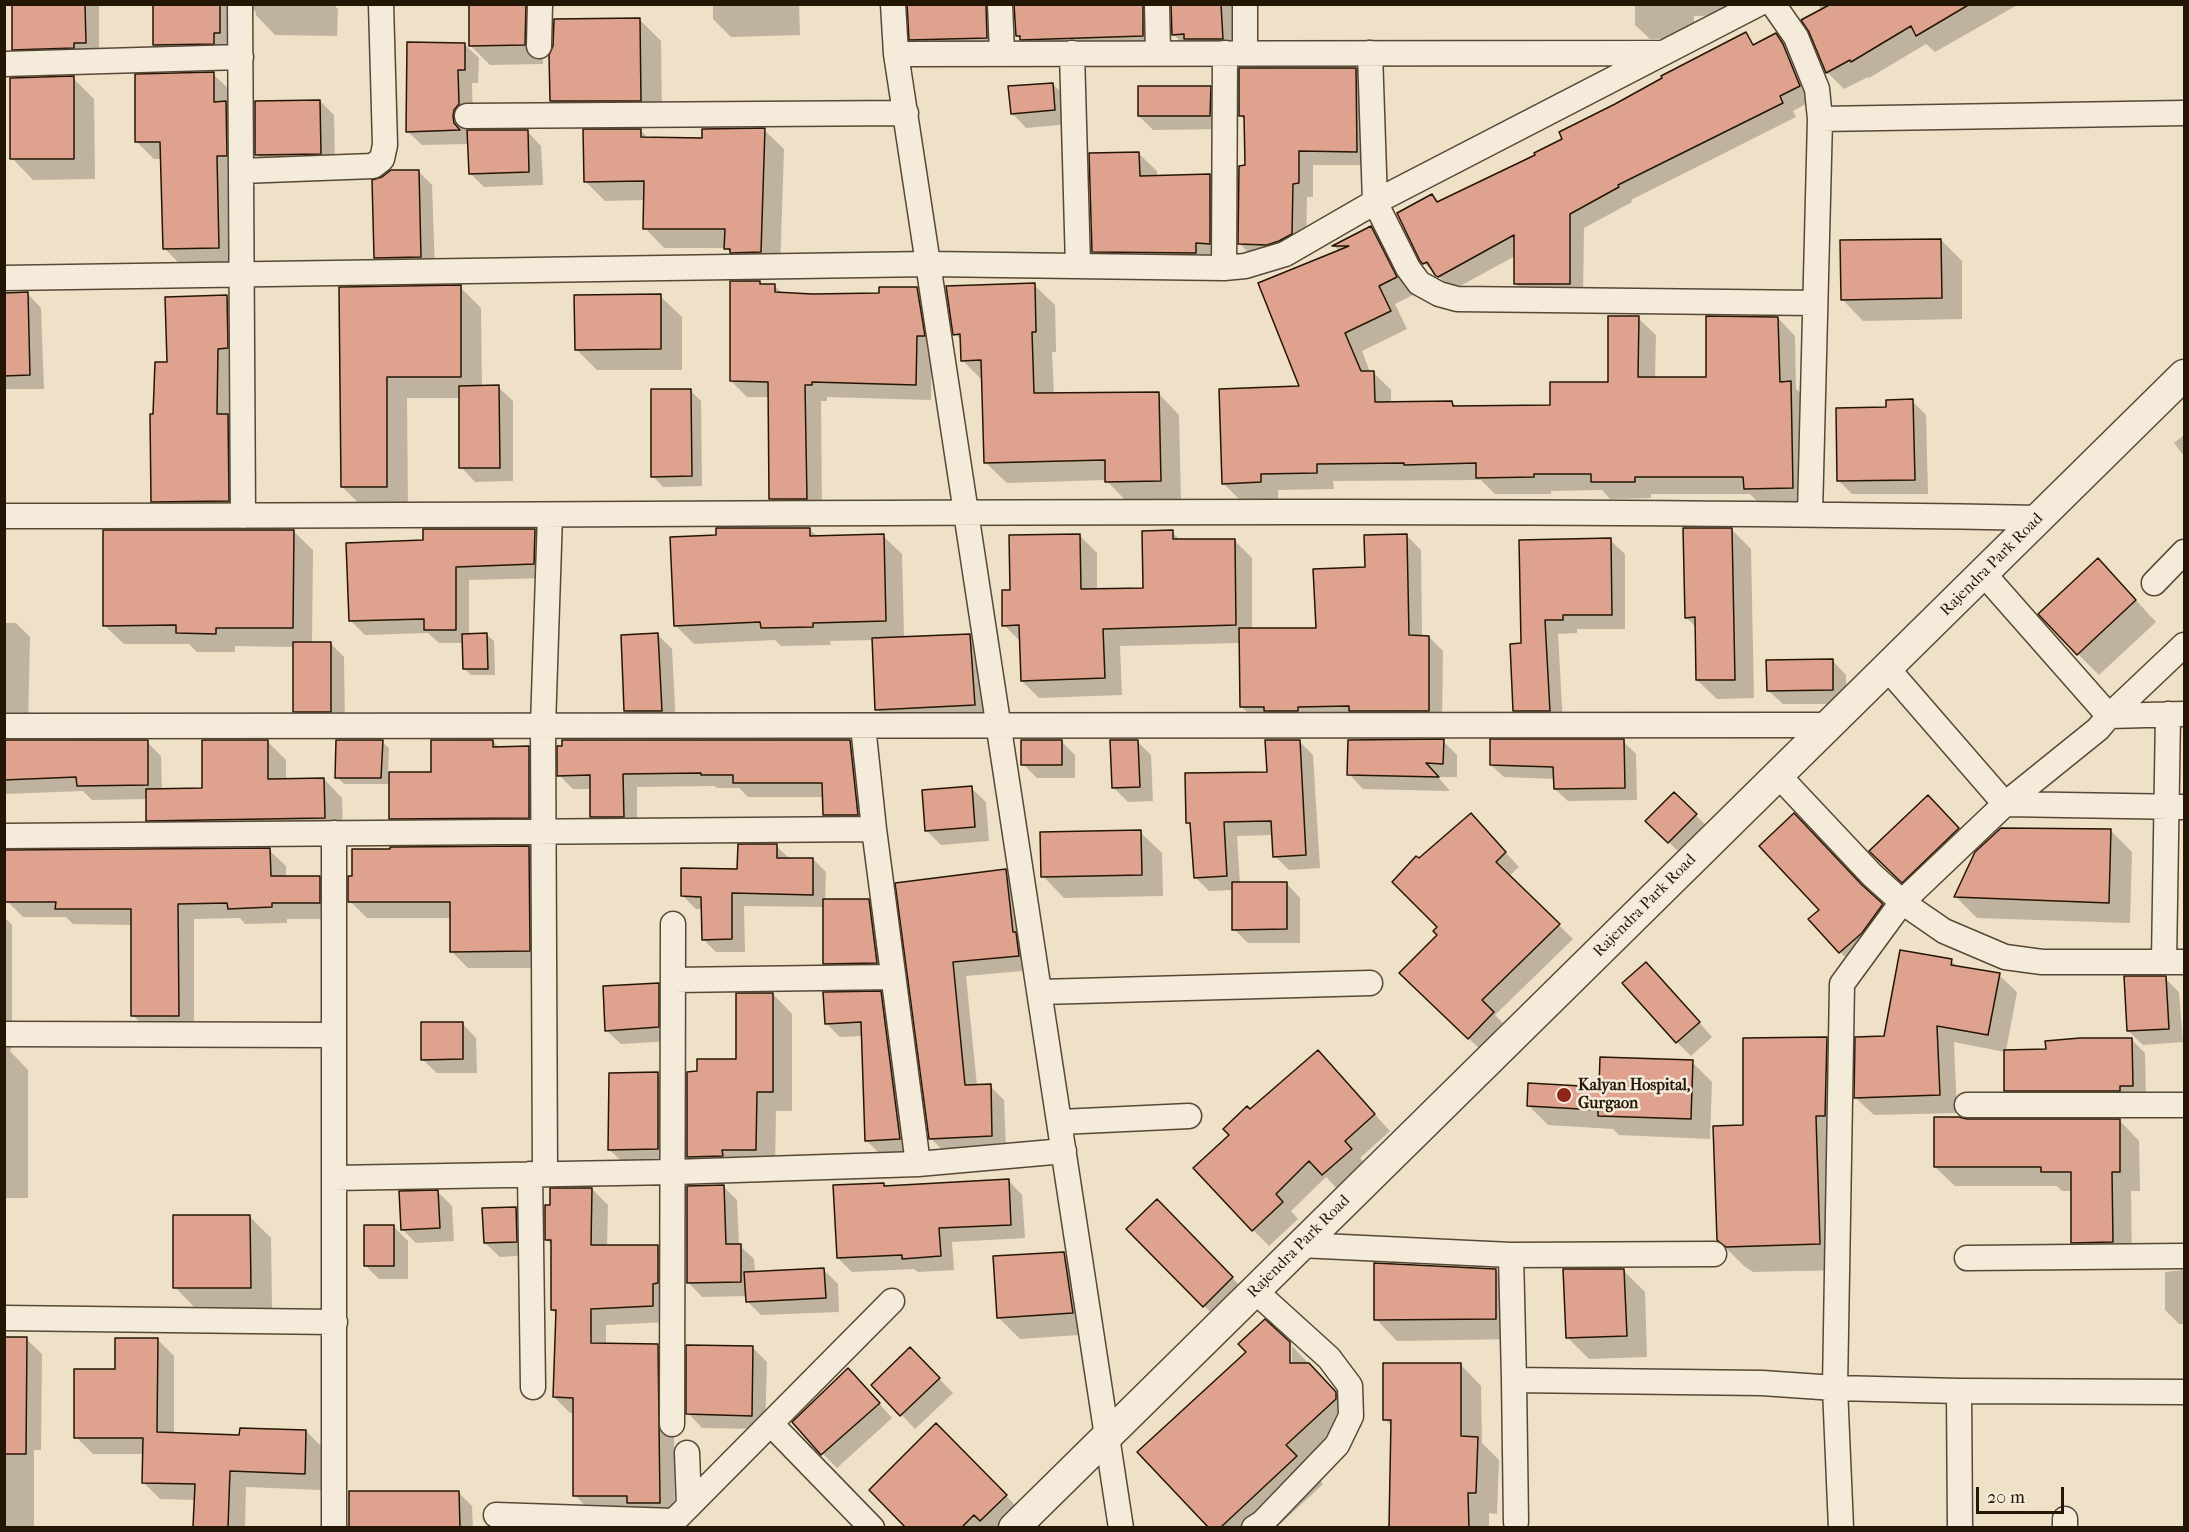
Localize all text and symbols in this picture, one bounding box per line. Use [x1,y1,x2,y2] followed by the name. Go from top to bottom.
[1937,510,2047,620] street label: Rajendra Park Road
[1590,851,1700,961] street label: Rajendra Park Road
[1578,1076,1690,1114] place label: Kalyan Hospital, Gurgaon
[1555,1086,1573,1104] marker: Kalyan Hospital, Gurgaon
[1244,1192,1354,1302] street label: Rajendra Park Road
[1979,1475,2068,1513] scale bar
[1987,1487,2025,1508] text: 20 m

